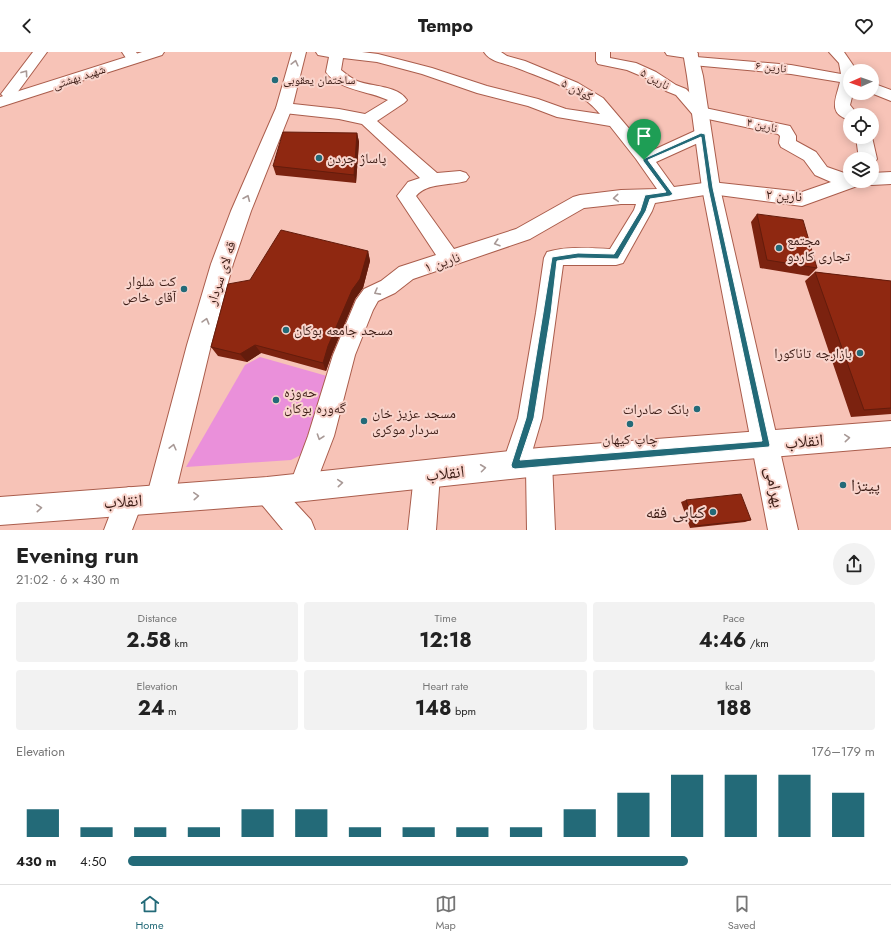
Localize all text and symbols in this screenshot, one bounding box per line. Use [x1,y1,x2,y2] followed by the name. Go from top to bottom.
[418,13,473,39] text: Tempo
[16,15,38,37] icon: back
[853,15,875,37] icon: heart
[755,56,787,78] street label: نارین ۶
[50,60,108,94] street label: شهید بهشتی
[291,60,299,66] one-way arrow
[637,64,673,94] street label: نارین ۵
[843,64,879,100] north arrow
[843,64,879,188] map controls
[20,71,27,78] one-way arrow
[283,71,356,89] place label: ساختمان یعقوبی
[558,74,596,106] street label: گولان ۵
[270,75,280,85] marker: ساختمان یعقوبی
[843,108,879,144] button: locate
[745,113,779,137] street label: نارین ۴
[627,119,661,160] pin
[633,125,655,147] icon: arrive
[327,148,386,168] place label: پاساژ جردن
[843,152,879,188] button: layers
[314,153,324,163] marker: پاساژ جردن
[765,184,803,206] street label: نارین ۲
[613,193,619,202] one-way arrow
[242,195,250,202] one-way arrow
[787,230,850,266] place label: مجتمع تجاری کاردو
[201,238,241,308] street label: قه لای سردار
[493,238,500,247] one-way arrow
[774,243,784,253] marker: مجتمع تجاری کاردو
[422,247,462,277] street label: نارین ۱
[123,271,176,307] place label: کت شلوار آقای خاص
[179,284,189,294] marker: کت شلوار آقای خاص
[374,288,381,295] one-way arrow
[201,318,210,325] one-way arrow
[294,320,393,340] place label: مسجد جامعه بوکان
[281,325,291,335] marker: مسجد جامعه بوکان
[774,343,852,363] place label: بازارچه تاناکورا
[855,348,865,358] marker: بازارچه تاناکورا
[284,382,346,418] place label: حه‌وزه گه‌وره بوکان
[271,395,281,405] marker: حه‌وزه گه‌وره بوکان
[623,399,689,419] place label: بانک صادرات
[372,403,456,439] place label: مسجد عزیز خان سردار موکری
[692,404,702,414] marker: بانک صادرات
[359,416,369,426] marker: مسجد عزیز خان سردار موکری
[625,419,635,429] marker: چاپ کیهان
[784,427,824,455] street label: انقلاب
[602,429,658,449] place label: چاپ کیهان
[316,433,325,440] one-way arrow
[844,433,850,442] one-way arrow
[169,444,177,451] one-way arrow
[424,459,466,487] street label: انقلاب
[480,464,486,473] one-way arrow
[759,464,791,510] street label: بهرامی
[851,473,880,497] place label: پیتزا
[337,479,343,488] one-way arrow
[838,480,848,490] marker: پیتزا
[103,488,143,514] street label: انقلاب
[193,492,199,501] one-way arrow
[646,500,705,524] place label: کبابی فقه
[36,504,42,513] one-way arrow
[708,507,718,517] marker: کبابی فقه
[16,539,139,571] text: Evening run
[833,543,875,585] button: share
[16,570,120,589] text: 21:02 · 6 × 430 m
[137,610,177,626] text: Distance
[434,610,457,626] text: Time
[723,610,745,626] text: Pace
[126,626,171,655] text: 2.58
[419,626,472,655] text: 12:18
[699,626,747,655] text: 4:46
[171,635,188,651] text: km
[747,635,769,651] text: /km
[136,678,178,694] text: Elevation
[423,678,468,694] text: Heart rate
[725,678,743,694] text: kcal
[138,694,165,723] text: 24
[415,694,452,723] text: 148
[716,694,751,723] text: 188
[165,703,177,719] text: m
[452,703,476,719] text: bpm
[16,742,65,761] text: Elevation
[811,742,875,761] text: 176–179 m
[16,852,56,871] text: 430 m
[80,852,107,871] text: 4:50
[136,893,164,933] tab: Home
[435,893,457,933] tab: Map
[728,893,756,933] tab: Saved

